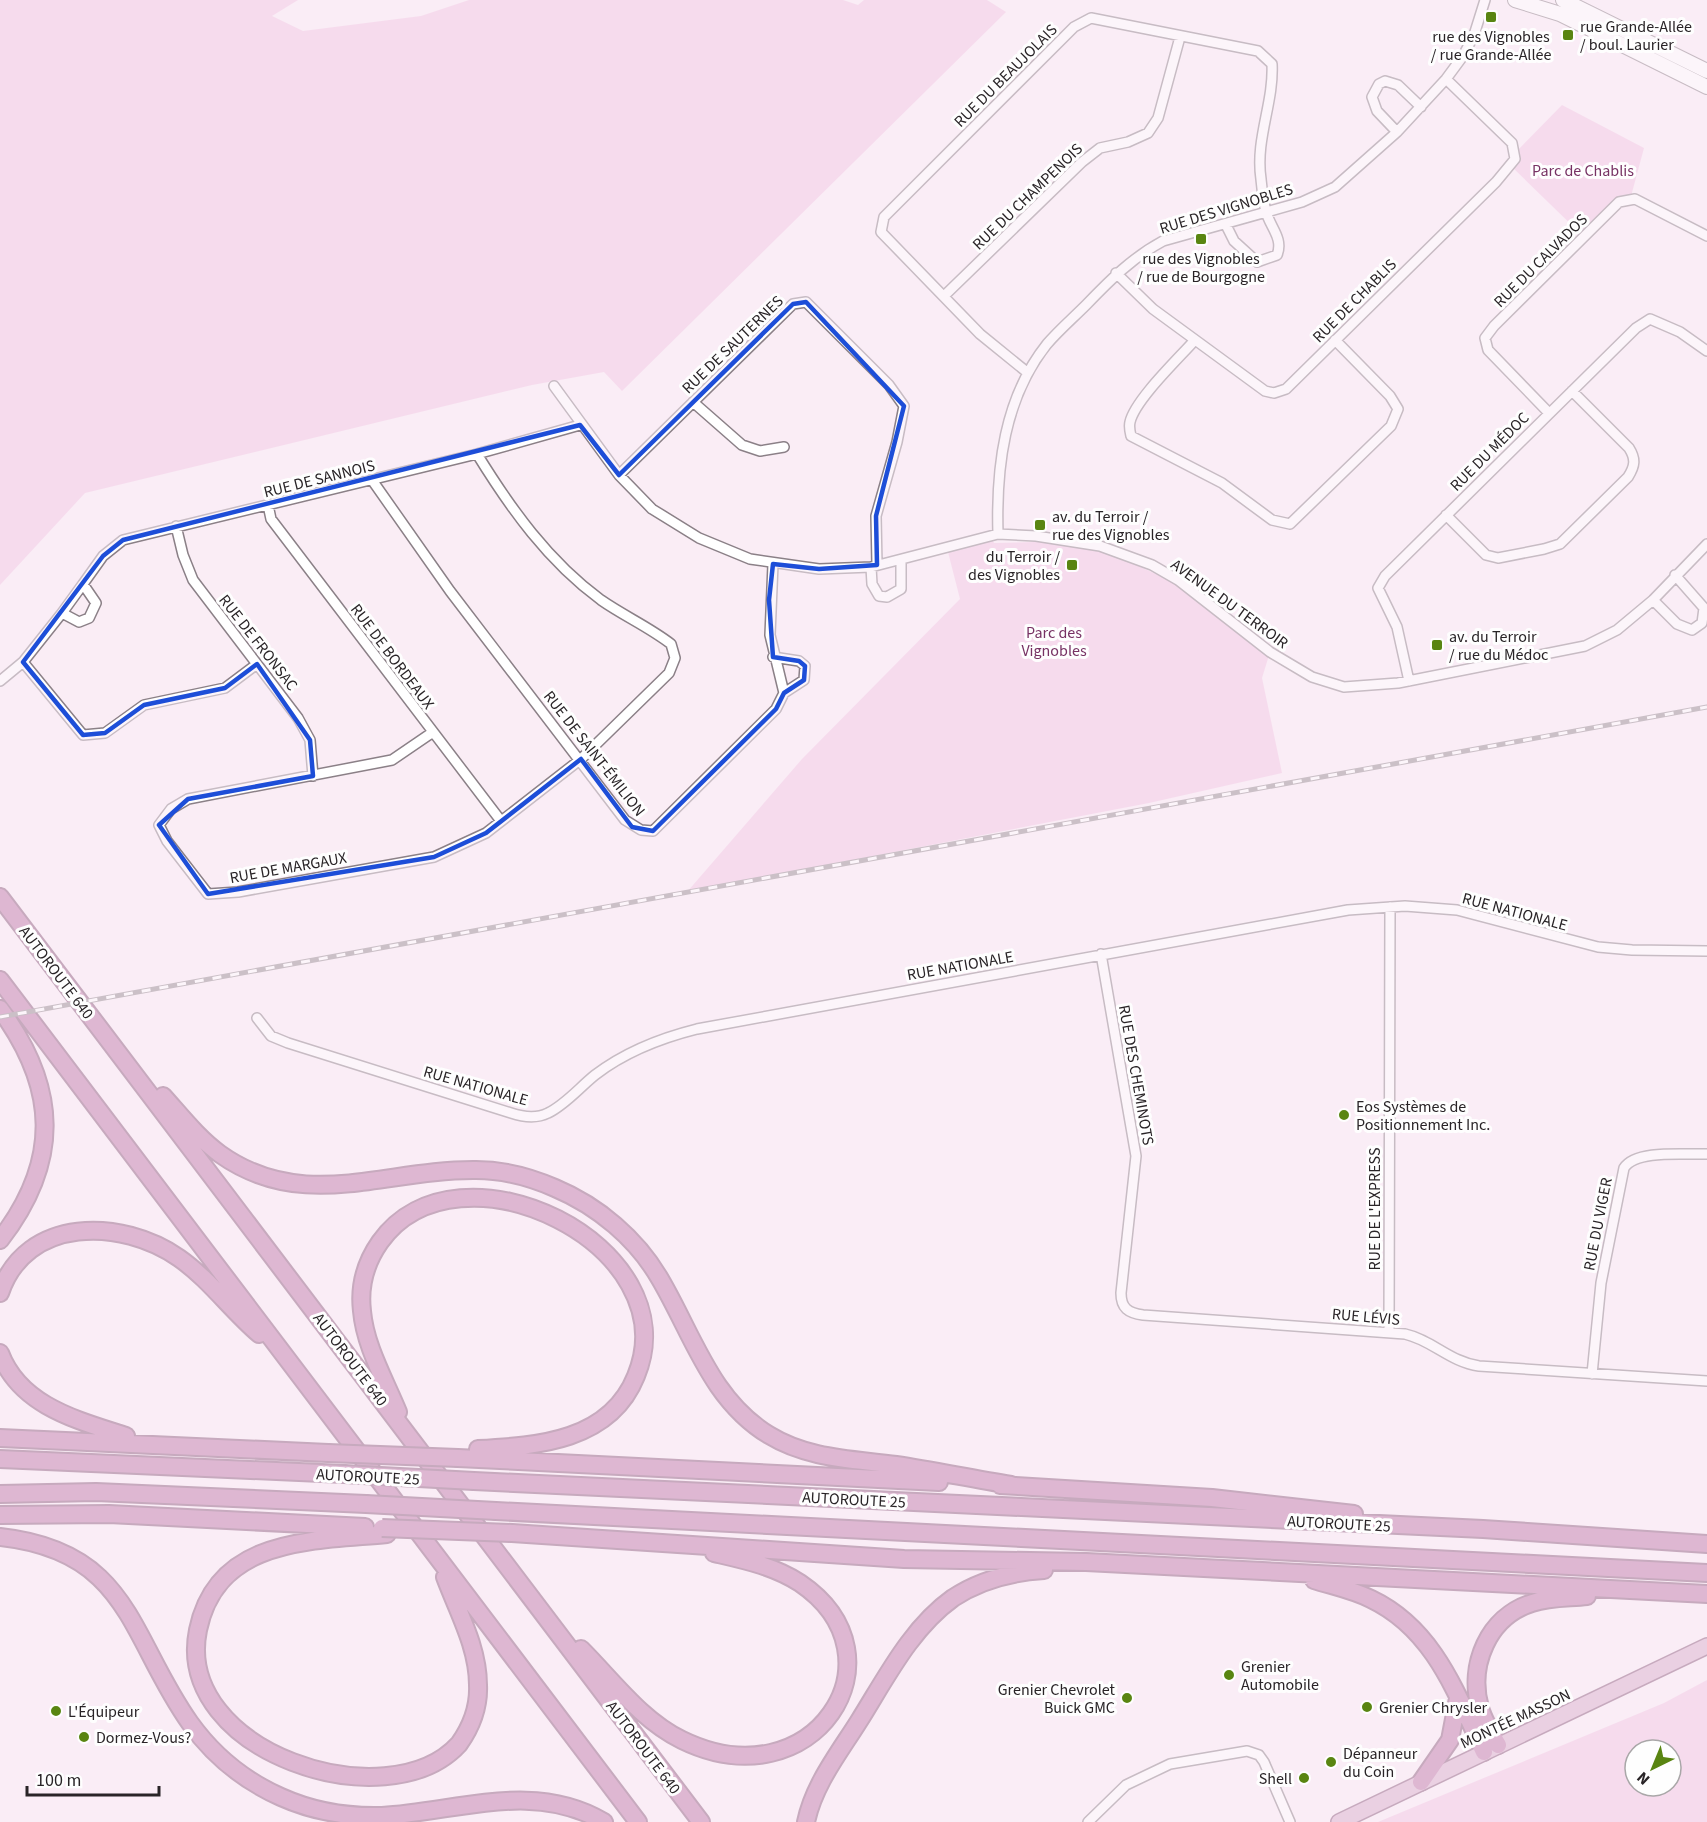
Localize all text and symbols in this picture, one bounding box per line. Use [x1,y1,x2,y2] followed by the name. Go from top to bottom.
[1484,10,1498,24] marker: rue des Vignobles / rue Grande-Allée
[1580,16,1692,56] place label: rue Grande-Allée / boul. Laurier
[949,19,1062,132] street label: RUE DU BEAUJOLAIS
[1431,26,1551,66] place label: rue des Vignobles / rue Grande-Allée
[1561,28,1575,42] marker: rue Grande-Allée / boul. Laurier
[968,138,1088,255] street label: RUE DU CHAMPENOIS
[1532,160,1634,182] park label: Parc de Chablis
[1157,178,1296,240] street label: RUE DES VIGNOBLES
[1489,209,1593,313] street label: RUE DU CALVADOS
[1194,232,1208,246] marker: rue des Vignobles / rue de Bourgogne
[1137,248,1265,288] place label: rue des Vignobles / rue de Bourgogne
[1308,254,1402,348] street label: RUE DE CHABLIS
[677,291,788,399] street label: RUE DE SAUTERNES
[1445,407,1534,496] street label: RUE DU MÉDOC
[261,455,377,503] street label: RUE DE SANNOIS
[1052,506,1170,546] place label: av. du Terroir / rue des Vignobles
[1033,518,1047,532] marker: av. du Terroir / rue des Vignobles
[968,546,1060,586] place label: du Terroir / des Vignobles
[1166,554,1292,654] street label: AVENUE DU TERROIR
[1065,558,1079,572] marker: du Terroir / des Vignobles
[214,590,303,695] street label: RUE DE FRONSAC
[345,599,439,714] street label: RUE DE BORDEAUX
[1021,622,1087,662] park label: Parc des Vignobles
[1449,626,1548,666] place label: av. du Terroir / rue du Médoc
[1430,638,1444,652] marker: av. du Terroir / rue du Médoc
[538,686,650,821] street label: RUE DE SAINT-ÉMILION
[228,847,348,889] street label: RUE DE MARGAUX
[1460,887,1570,937] street label: RUE NATIONALE
[14,921,99,1024] street label: AUTOROUTE 640
[905,946,1015,986] street label: RUE NATIONALE
[1113,1003,1159,1147] street label: RUE DES CHEMINOTS
[421,1061,531,1111] street label: RUE NATIONALE
[1356,1096,1490,1136] place label: Eos Systèmes de Positionnement Inc.
[1337,1108,1351,1122] marker: Eos Systèmes de Positionnement Inc.
[1364,1148,1386,1270] street label: RUE DE L'EXPRESS
[1578,1176,1618,1273] street label: RUE DU VIGER
[1331,1303,1401,1331] street label: RUE LÉVIS
[308,1308,393,1411] street label: AUTOROUTE 640
[316,1463,420,1491] street label: AUTOROUTE 25
[802,1486,906,1514] street label: AUTOROUTE 25
[1287,1510,1391,1538] street label: AUTOROUTE 25
[1241,1656,1319,1696] place label: Grenier Automobile
[1222,1668,1236,1682] marker: Grenier Automobile
[998,1679,1116,1719] place label: Grenier Chevrolet Buick GMC
[1457,1684,1574,1754] street label: MONTÉE MASSON
[1120,1691,1134,1705] marker: Grenier Chevrolet Buick GMC
[601,1696,686,1799] street label: AUTOROUTE 640
[1379,1697,1488,1719] place label: Grenier Chrysler
[1360,1700,1374,1714] marker: Grenier Chrysler
[68,1701,140,1723] place label: L'Équipeur
[49,1704,63,1718] marker: L'Équipeur
[96,1727,191,1749] place label: Dormez-Vous?
[77,1730,91,1744] marker: Dormez-Vous?
[1623,1738,1683,1798] north arrow
[1343,1743,1418,1783] place label: Dépanneur du Coin
[1324,1755,1338,1769] marker: Dépanneur du Coin
[27,1759,159,1797] scale bar
[1632,1767,1655,1790] text: N
[36,1768,81,1793] text: 100 m
[1259,1768,1292,1790] place label: Shell
[1297,1771,1311,1785] marker: Shell

